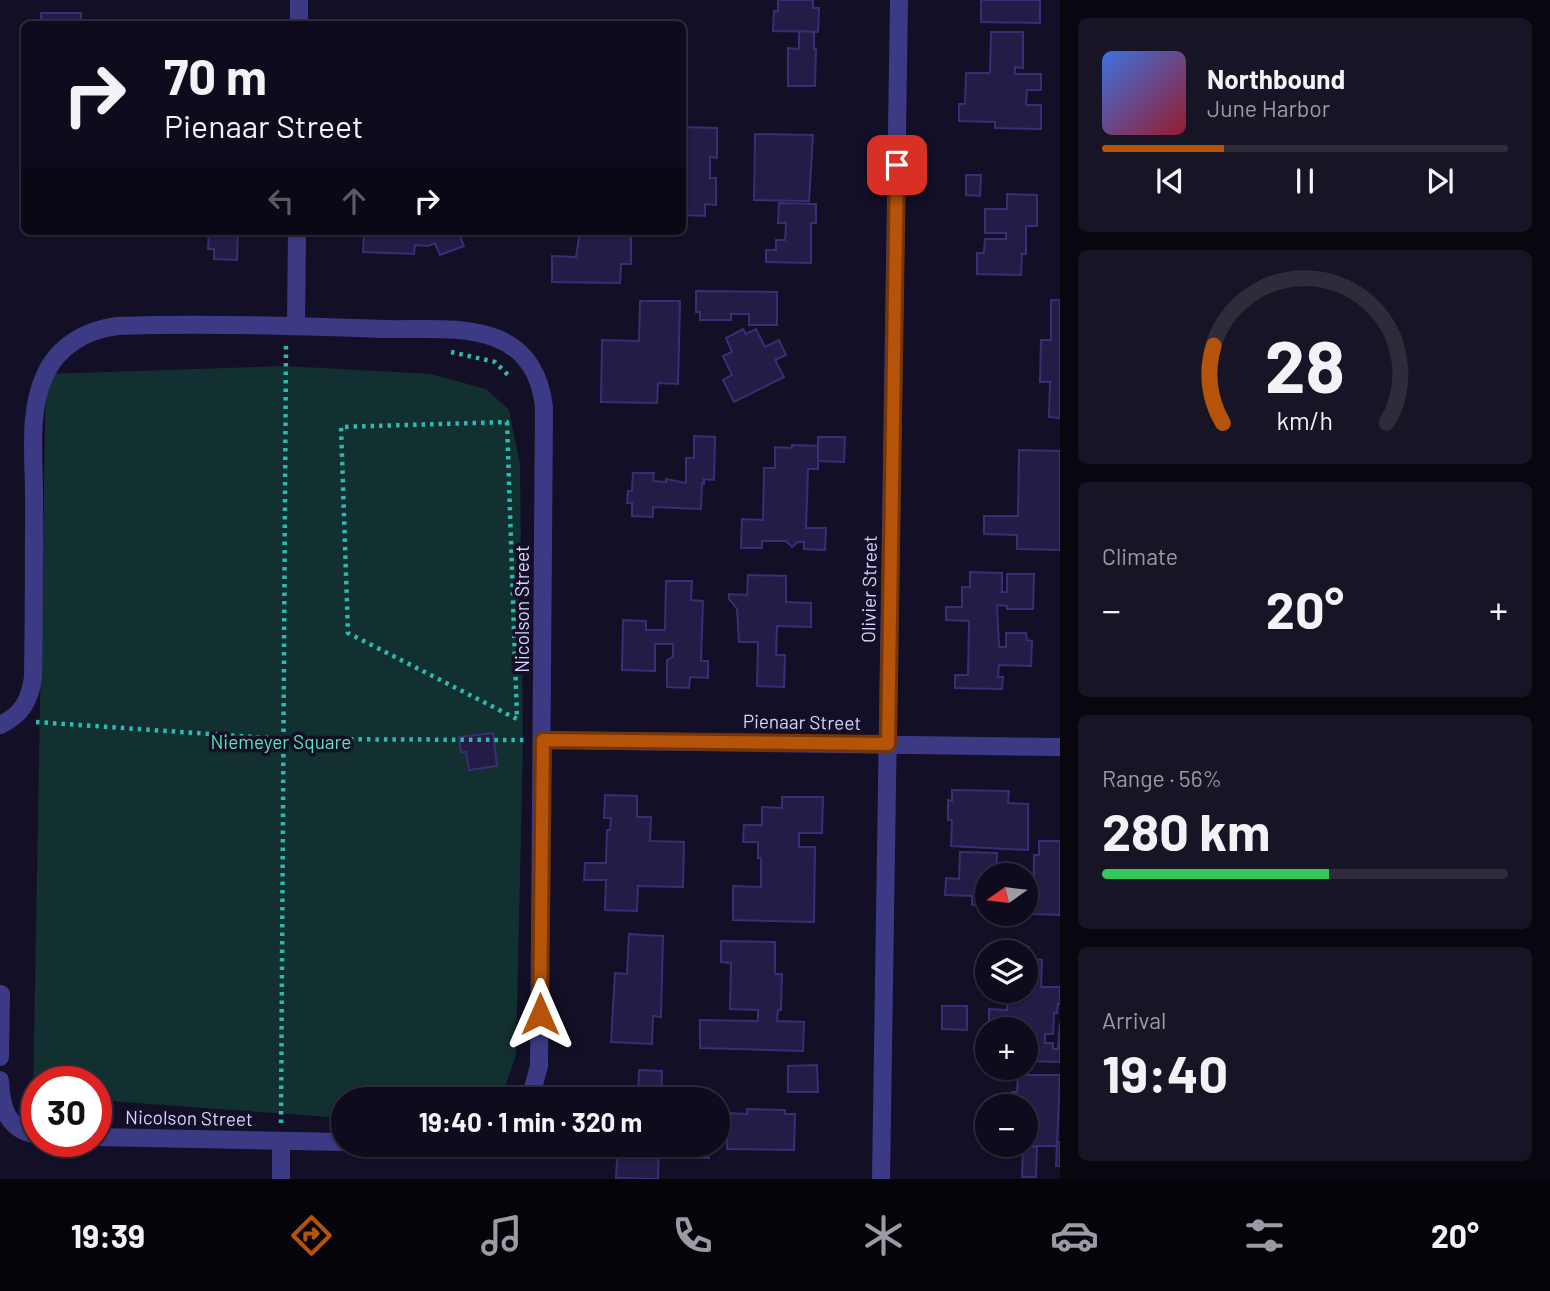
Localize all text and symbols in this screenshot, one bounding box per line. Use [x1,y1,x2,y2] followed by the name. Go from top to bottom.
[164,46,267,105] text: 70 m
[49,49,140,140] icon: right
[1207,63,1345,94] text: Northbound
[1207,94,1330,122] text: June Harbor
[164,106,364,144] text: Pienaar Street
[867,135,927,195] pin
[878,146,916,184] icon: arrive
[1151,162,1189,200] icon: previous
[1286,162,1324,200] icon: pause
[1421,162,1459,200] icon: next
[262,182,300,220] icon: left
[335,182,373,220] icon: ahead
[408,182,446,220] icon: right
[1265,321,1345,409] text: 28
[1277,405,1333,435] text: km/h
[856,535,881,643] street label: Olivier Street
[1102,542,1178,570] text: Climate
[510,545,533,673] street label: Nicolson Street
[1266,577,1344,639] text: 20°
[1102,586,1121,632] text: −
[1489,586,1508,632] text: +
[743,709,861,734] street label: Pienaar Street
[211,730,351,753] park label: Niemeyer Square
[1102,764,1222,792] text: Range · 56%
[1102,799,1270,861] text: 280 km
[975,863,1038,926] north arrow
[975,863,1038,1157] map controls
[975,940,1038,1003] button: layers
[503,977,577,1051] position arrow
[1102,1006,1166,1034] text: Arrival
[975,1017,1038,1080] button: +
[1102,1041,1228,1103] text: 19:40
[21,1066,112,1157] speed limit sign: 30
[975,1094,1038,1157] button: −
[125,1105,253,1130] street label: Nicolson Street
[419,1106,642,1137] text: 19:40 · 1 min · 320 m
[287,1211,336,1260] icon: directions
[477,1211,526,1260] icon: music
[668,1211,717,1260] icon: phone
[859,1211,908,1260] icon: climate
[1050,1211,1099,1260] icon: car
[1240,1211,1289,1260] icon: filters
[71,1216,145,1254] text: 19:39
[1431,1216,1479,1254] text: 20°

